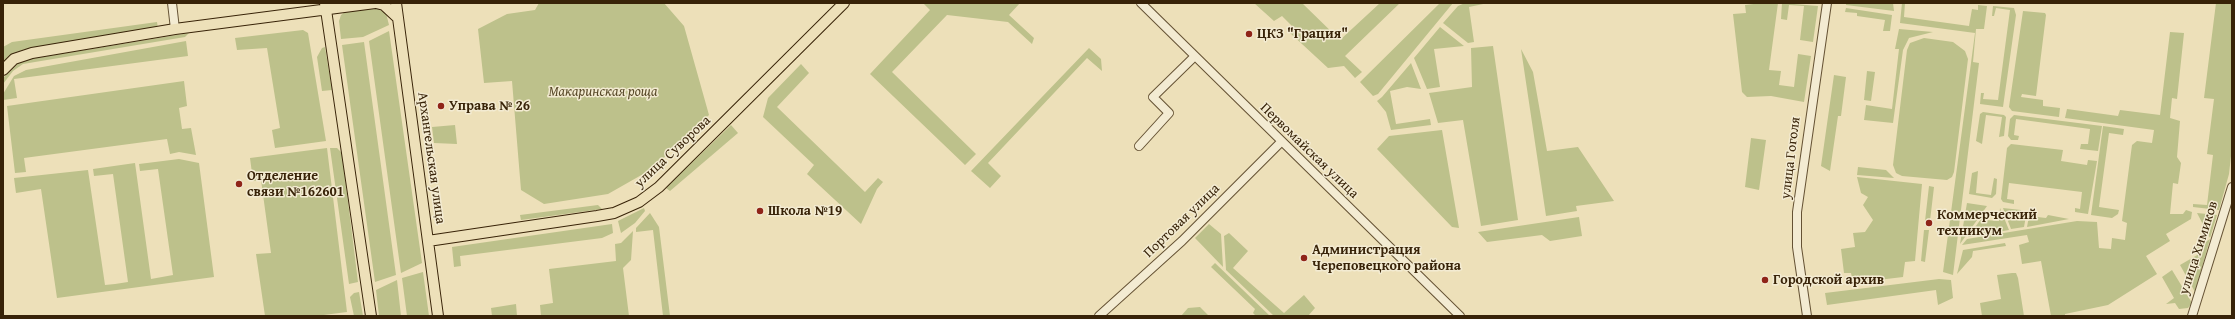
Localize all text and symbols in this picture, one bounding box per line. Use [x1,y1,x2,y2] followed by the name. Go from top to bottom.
[1257,26,1348,42] place label: ЦКЗ "Грация"
[1244,29,1254,39] marker: ЦКЗ "Грация"
[549,84,657,100] park label: Макаринская роща
[413,91,449,225] street label: Архангельская улица
[449,98,530,114] place label: Управа № 26
[1256,100,1362,202] street label: Первомайская улица
[436,101,446,111] marker: Управа № 26
[632,113,714,191] street label: улица Суворова
[1778,116,1804,200] street label: улица Гоголя
[247,168,344,200] place label: Отделение связи №162601
[234,179,244,189] marker: Отделение связи №162601
[1141,181,1223,261] street label: Портовая улица
[2176,199,2222,297] street label: улица Химиков
[768,203,842,219] place label: Школа №19
[755,206,765,216] marker: Школа №19
[1937,207,2037,240] place label: Коммерческий техникум
[1924,218,1934,228] marker: Коммерческий техникум
[1312,242,1461,274] place label: Администрация Череповецкого района
[1299,253,1309,263] marker: Администрация Череповецкого района
[1773,272,1884,288] place label: Городской архив
[1760,275,1770,285] marker: Городской архив

